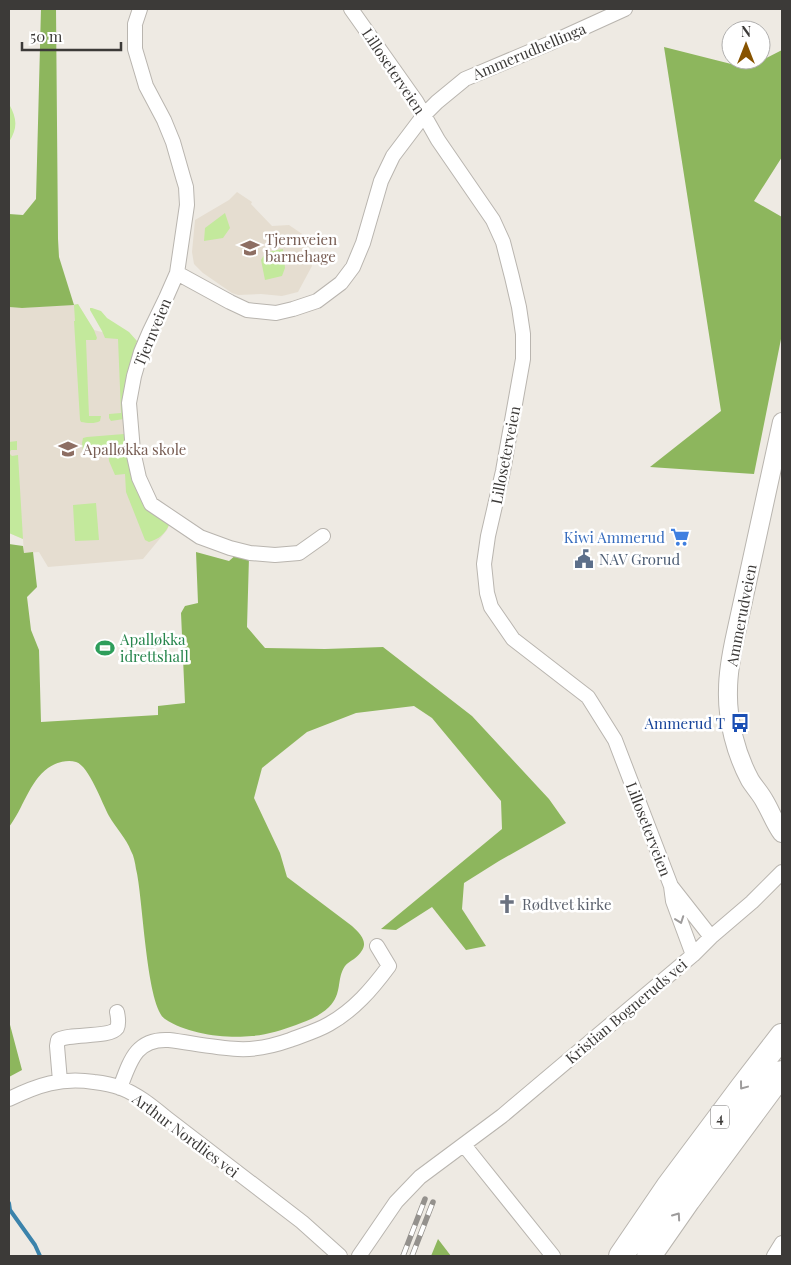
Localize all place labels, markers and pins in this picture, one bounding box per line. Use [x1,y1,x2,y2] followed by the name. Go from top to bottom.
[265,229,337,266] place label: Tjernveien barnehage
[239,237,261,259] school or university icon: Tjernveien barnehage
[57,438,79,460] school or university icon: Apalløkka skole
[82,439,186,459] place label: Apalløkka skole
[669,526,691,548] supermarket icon: Kiwi Ammerud
[564,527,665,547] place label: Kiwi Ammerud
[573,548,595,570] public building icon: NAV Grorud
[599,549,680,569] place label: NAV Grorud
[119,629,189,666] place label: Apalløkka idrettshall
[94,637,116,659] sports icon: Apalløkka idrettshall
[729,712,751,734] bus stop icon: Ammerud T
[644,713,725,733] place label: Ammerud T
[496,893,518,915] church icon: Rødtvet kirke
[522,894,612,914] place label: Rødtvet kirke

